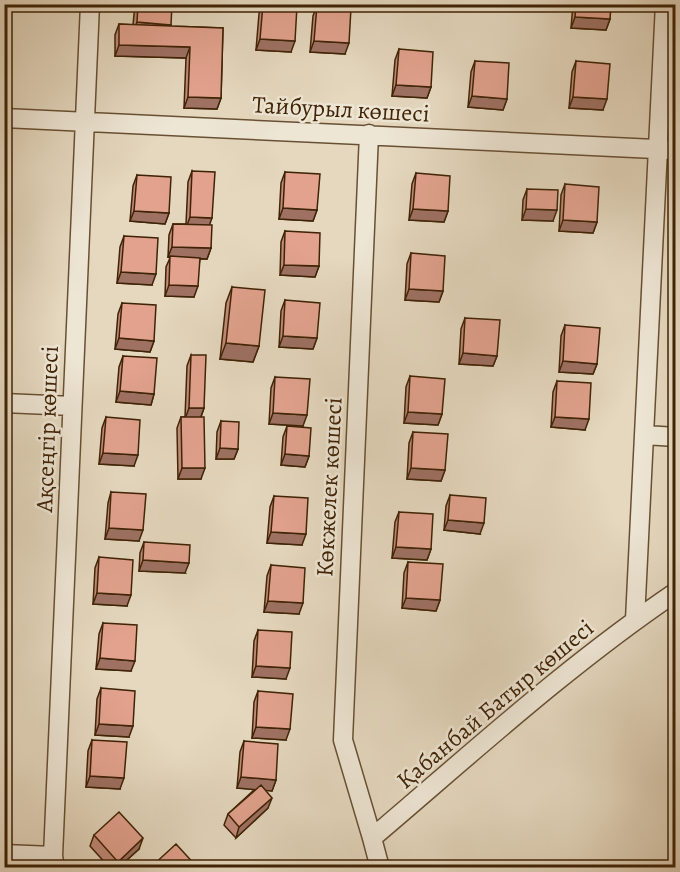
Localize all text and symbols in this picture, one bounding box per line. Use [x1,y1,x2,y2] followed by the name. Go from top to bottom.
[252,88,430,130] street label: Тайбурыл көшесі
[28,345,66,514] street label: Ақсеңгір көшесі
[308,396,350,578] street label: Көкжелек көшесі
[390,612,600,796] street label: Қабанбай Батыр көшесі

